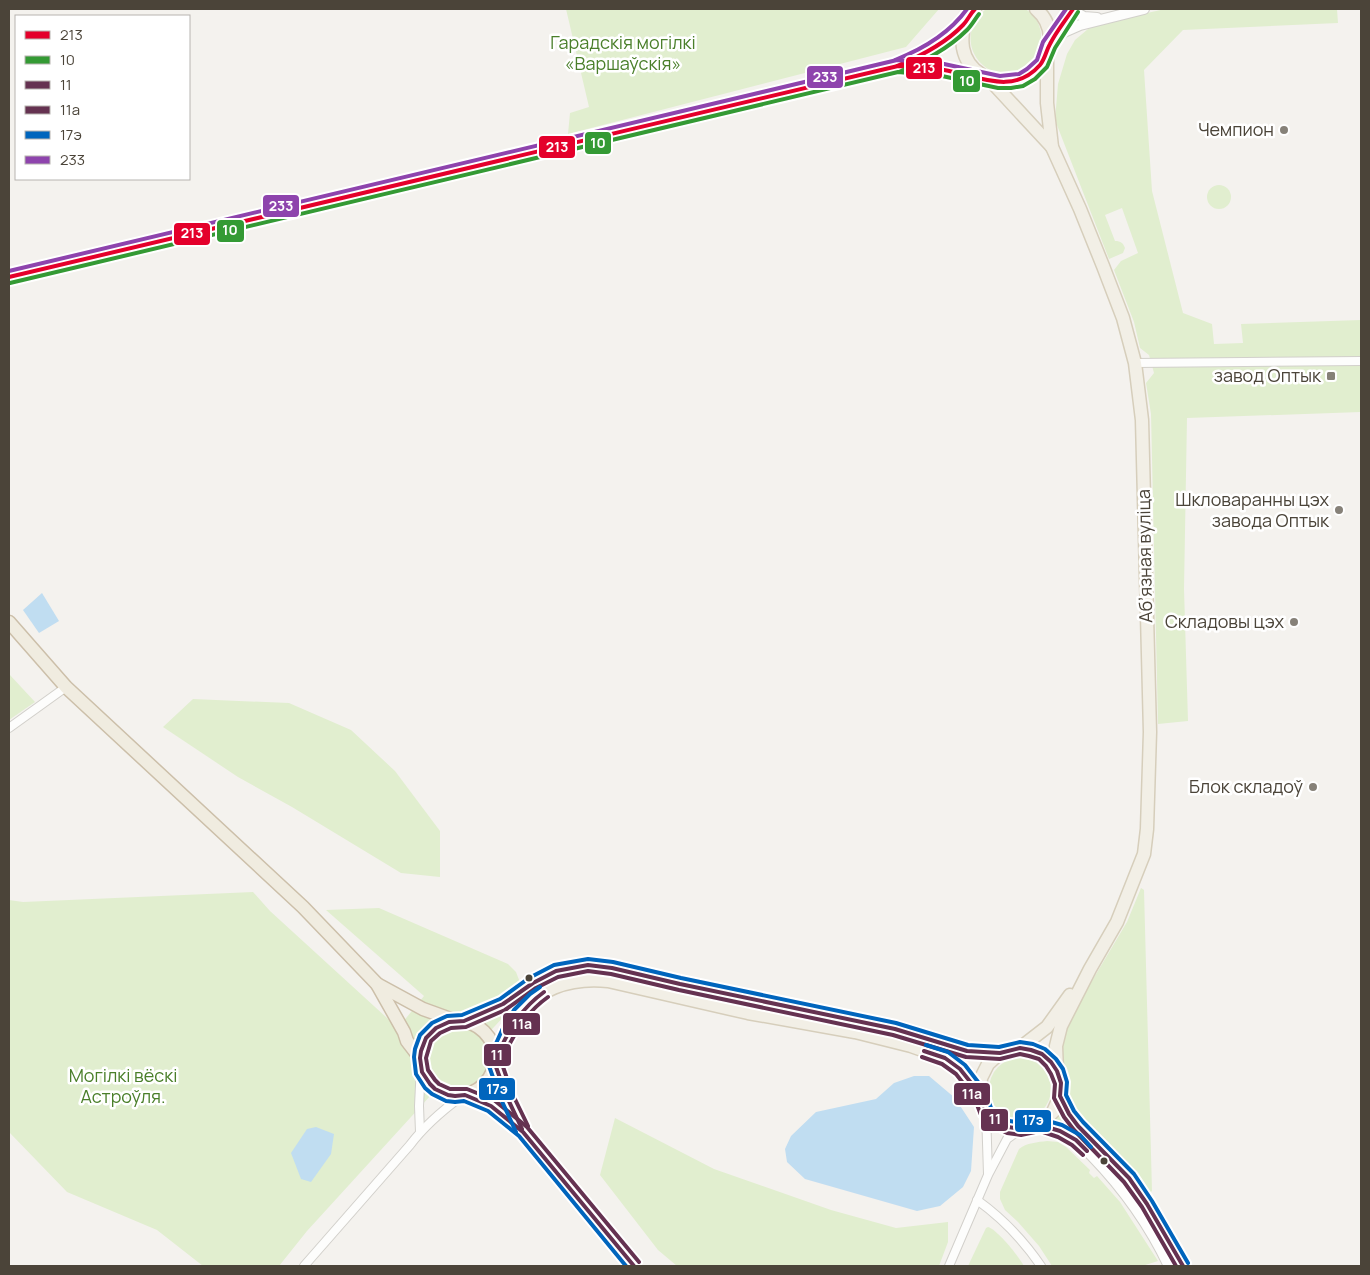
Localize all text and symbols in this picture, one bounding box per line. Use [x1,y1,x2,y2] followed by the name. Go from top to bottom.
[15,15,190,180] legend
[60,24,83,45] text: 213
[550,30,696,75] park label: Гарадскія могілкі «Варшаўскія»
[60,49,75,70] text: 10
[905,56,943,80] line badge: 213
[913,58,935,77] text: 213
[806,65,844,89] line badge: 233
[813,67,837,86] text: 233
[952,69,981,93] line badge: 10
[959,71,975,90] text: 10
[60,74,72,95] text: 11
[60,99,80,120] text: 11а
[1198,117,1274,141] place label: Чемпион
[60,124,82,145] text: 17э
[1278,124,1290,136] marker: Чемпион
[584,131,612,155] line badge: 10
[590,133,606,152] text: 10
[538,135,576,159] line badge: 213
[546,137,568,156] text: 213
[60,149,85,170] text: 233
[262,194,300,218] line badge: 233
[269,196,293,215] text: 233
[216,219,245,243] line badge: 10
[222,220,238,239] text: 10
[173,222,211,246] line badge: 213
[181,223,203,242] text: 213
[1214,363,1322,387] place label: завод Оптык
[1325,370,1337,382] marker: завод Оптык
[1175,487,1330,532] place label: Шкловаранны цэх завода Оптык
[1131,489,1157,623] street label: Абʼязная вуліца
[1333,504,1345,516] marker: Шкловаранны цэх завода Оптык
[1165,609,1285,633] place label: Складовы цэх
[1288,616,1300,628] marker: Складовы цэх
[1189,774,1304,798] place label: Блок складоў
[1307,781,1319,793] marker: Блок складоў
[524,973,534,983] unlabelled marker
[502,1012,541,1036] line badge: 11а
[512,1014,532,1033] text: 11а
[483,1043,512,1067] line badge: 11
[491,1045,503,1064] text: 11
[69,1063,177,1108] park label: Могілкі вёскі Астроўля.
[478,1077,516,1101] line badge: 17э
[486,1079,508,1098] text: 17э
[953,1082,991,1106] line badge: 11а
[962,1084,982,1103] text: 11а
[980,1108,1009,1132] line badge: 11
[989,1109,1001,1128] text: 11
[1014,1109,1052,1133] line badge: 17э
[1022,1110,1044,1129] text: 17э
[1099,1156,1109,1166] unlabelled marker

